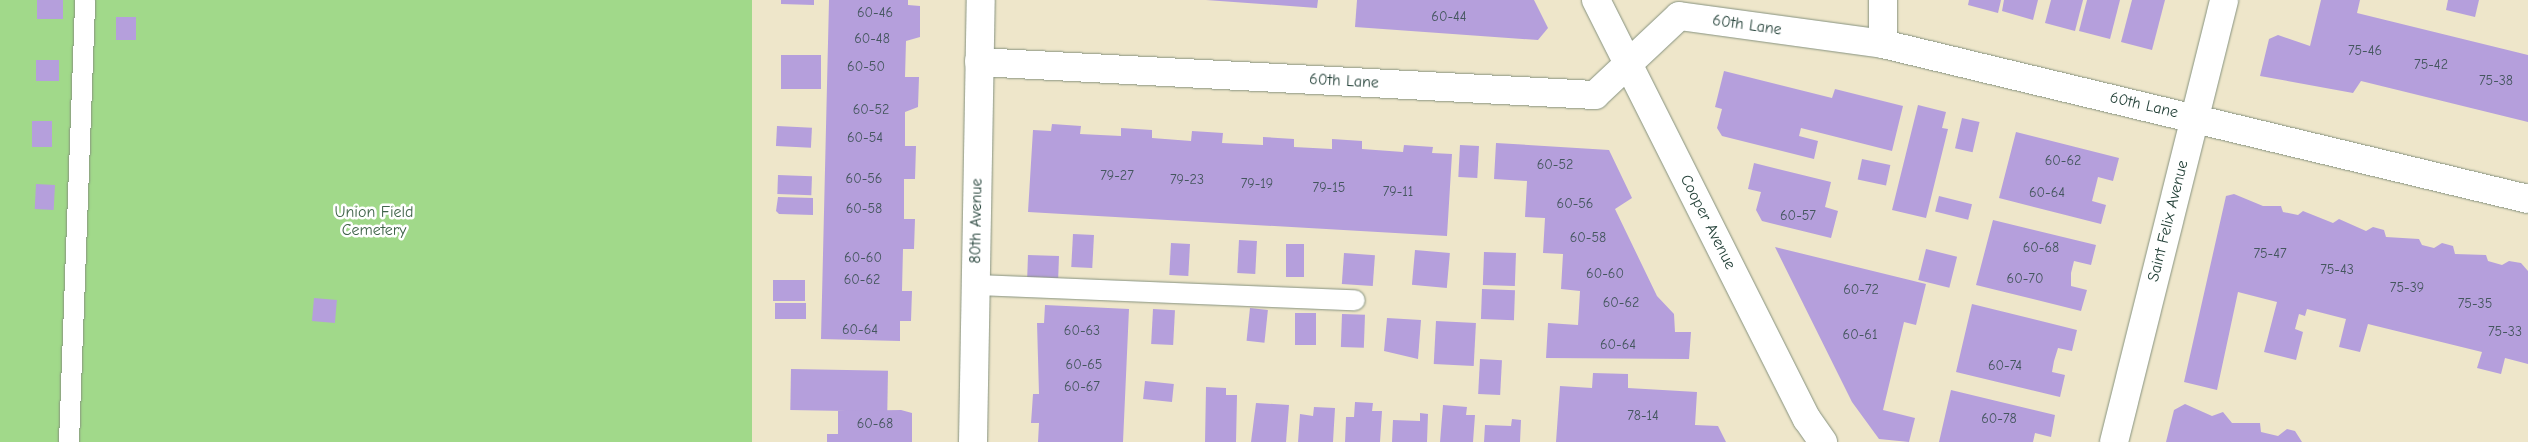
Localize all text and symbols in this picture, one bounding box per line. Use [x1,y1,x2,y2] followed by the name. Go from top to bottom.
[857,5,893,21] house number: 60-46
[1431,9,1467,25] house number: 60-44
[1711,11,1783,39] street label: 60th Lane
[854,31,890,47] house number: 60-48
[2348,43,2382,59] house number: 75-46
[2414,57,2448,73] house number: 75-42
[847,59,885,75] house number: 60-50
[1309,70,1379,92] street label: 60th Lane
[2479,73,2513,89] house number: 75-38
[2108,88,2180,122] street label: 60th Lane
[853,102,889,118] house number: 60-52
[847,130,883,146] house number: 60-54
[2045,153,2081,169] house number: 60-62
[1537,157,1573,173] house number: 60-52
[2144,158,2192,284] street label: Saint Felix Avenue
[1100,168,1134,184] house number: 79-27
[846,171,882,187] house number: 60-56
[1676,171,1740,273] street label: Cooper Avenue
[1170,172,1204,188] house number: 79-23
[1241,176,1273,192] house number: 79-19
[966,178,986,264] street label: 80th Avenue
[1313,180,1345,196] house number: 79-15
[1383,184,1413,200] house number: 79-11
[2029,185,2065,201] house number: 60-64
[1557,196,1593,212] house number: 60-56
[846,201,882,217] house number: 60-58
[334,202,414,240] park label: Union Field Cemetery
[1780,208,1816,224] house number: 60-57
[1570,230,1606,246] house number: 60-58
[2023,240,2059,256] house number: 60-68
[2253,246,2287,262] house number: 75-47
[844,250,882,266] house number: 60-60
[2320,262,2354,278] house number: 75-43
[1586,266,1624,282] house number: 60-60
[2007,271,2043,287] house number: 60-70
[844,272,880,288] house number: 60-62
[2390,280,2424,296] house number: 75-39
[1843,282,1879,298] house number: 60-72
[1603,295,1639,311] house number: 60-62
[2458,296,2492,312] house number: 75-35
[842,322,878,338] house number: 60-64
[1064,323,1100,339] house number: 60-63
[2488,324,2522,340] house number: 75-33
[1843,327,1877,343] house number: 60-61
[1600,337,1636,353] house number: 60-64
[1066,357,1102,373] house number: 60-65
[1988,358,2022,374] house number: 60-74
[1064,379,1100,395] house number: 60-67
[1627,408,1659,424] house number: 78-14
[1981,411,2017,427] house number: 60-78
[857,416,893,432] house number: 60-68

